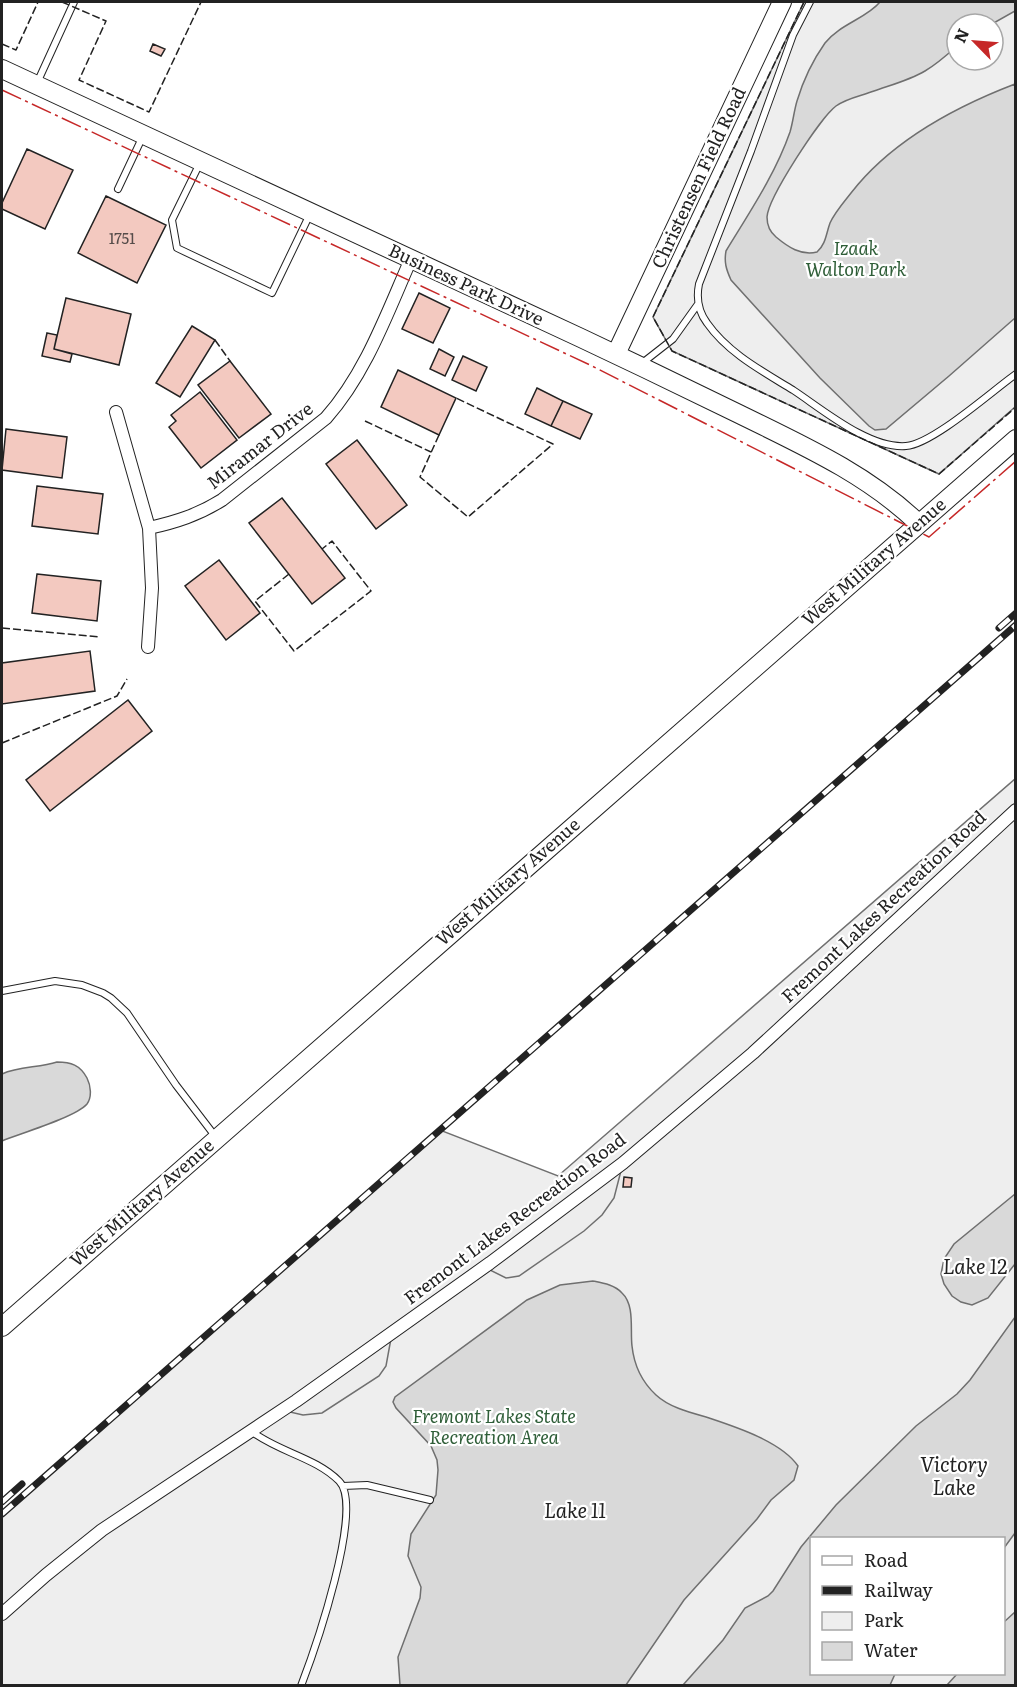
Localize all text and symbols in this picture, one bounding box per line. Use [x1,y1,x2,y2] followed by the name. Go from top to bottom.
[945,12,1005,72] north arrow
[947,24,974,46] text: N
[644,82,752,273] street label: Christensen Field Road
[109,226,135,249] house number: 1751
[806,234,907,282] park label: Izaak Walton Park
[385,236,549,331] street label: Business Park Drive
[200,395,318,495] street label: Miramar Drive
[795,490,951,631] street label: West Military Avenue
[775,803,991,1008] street label: Fremont Lakes Recreation Road
[429,810,585,951] street label: West Military Avenue
[398,1125,631,1310] street label: Fremont Lakes Recreation Road
[63,1131,219,1272] street label: West Military Avenue
[943,1250,1007,1280] water label: Lake 12
[412,1402,576,1450] park label: Fremont Lakes State Recreation Area
[920,1448,988,1501] water label: Victory Lake
[544,1494,606,1524] water label: Lake 11
[810,1537,1005,1675] legend
[864,1546,908,1573] text: Road
[864,1576,933,1603] text: Railway
[864,1606,905,1633] text: Park
[864,1636,918,1663] text: Water

